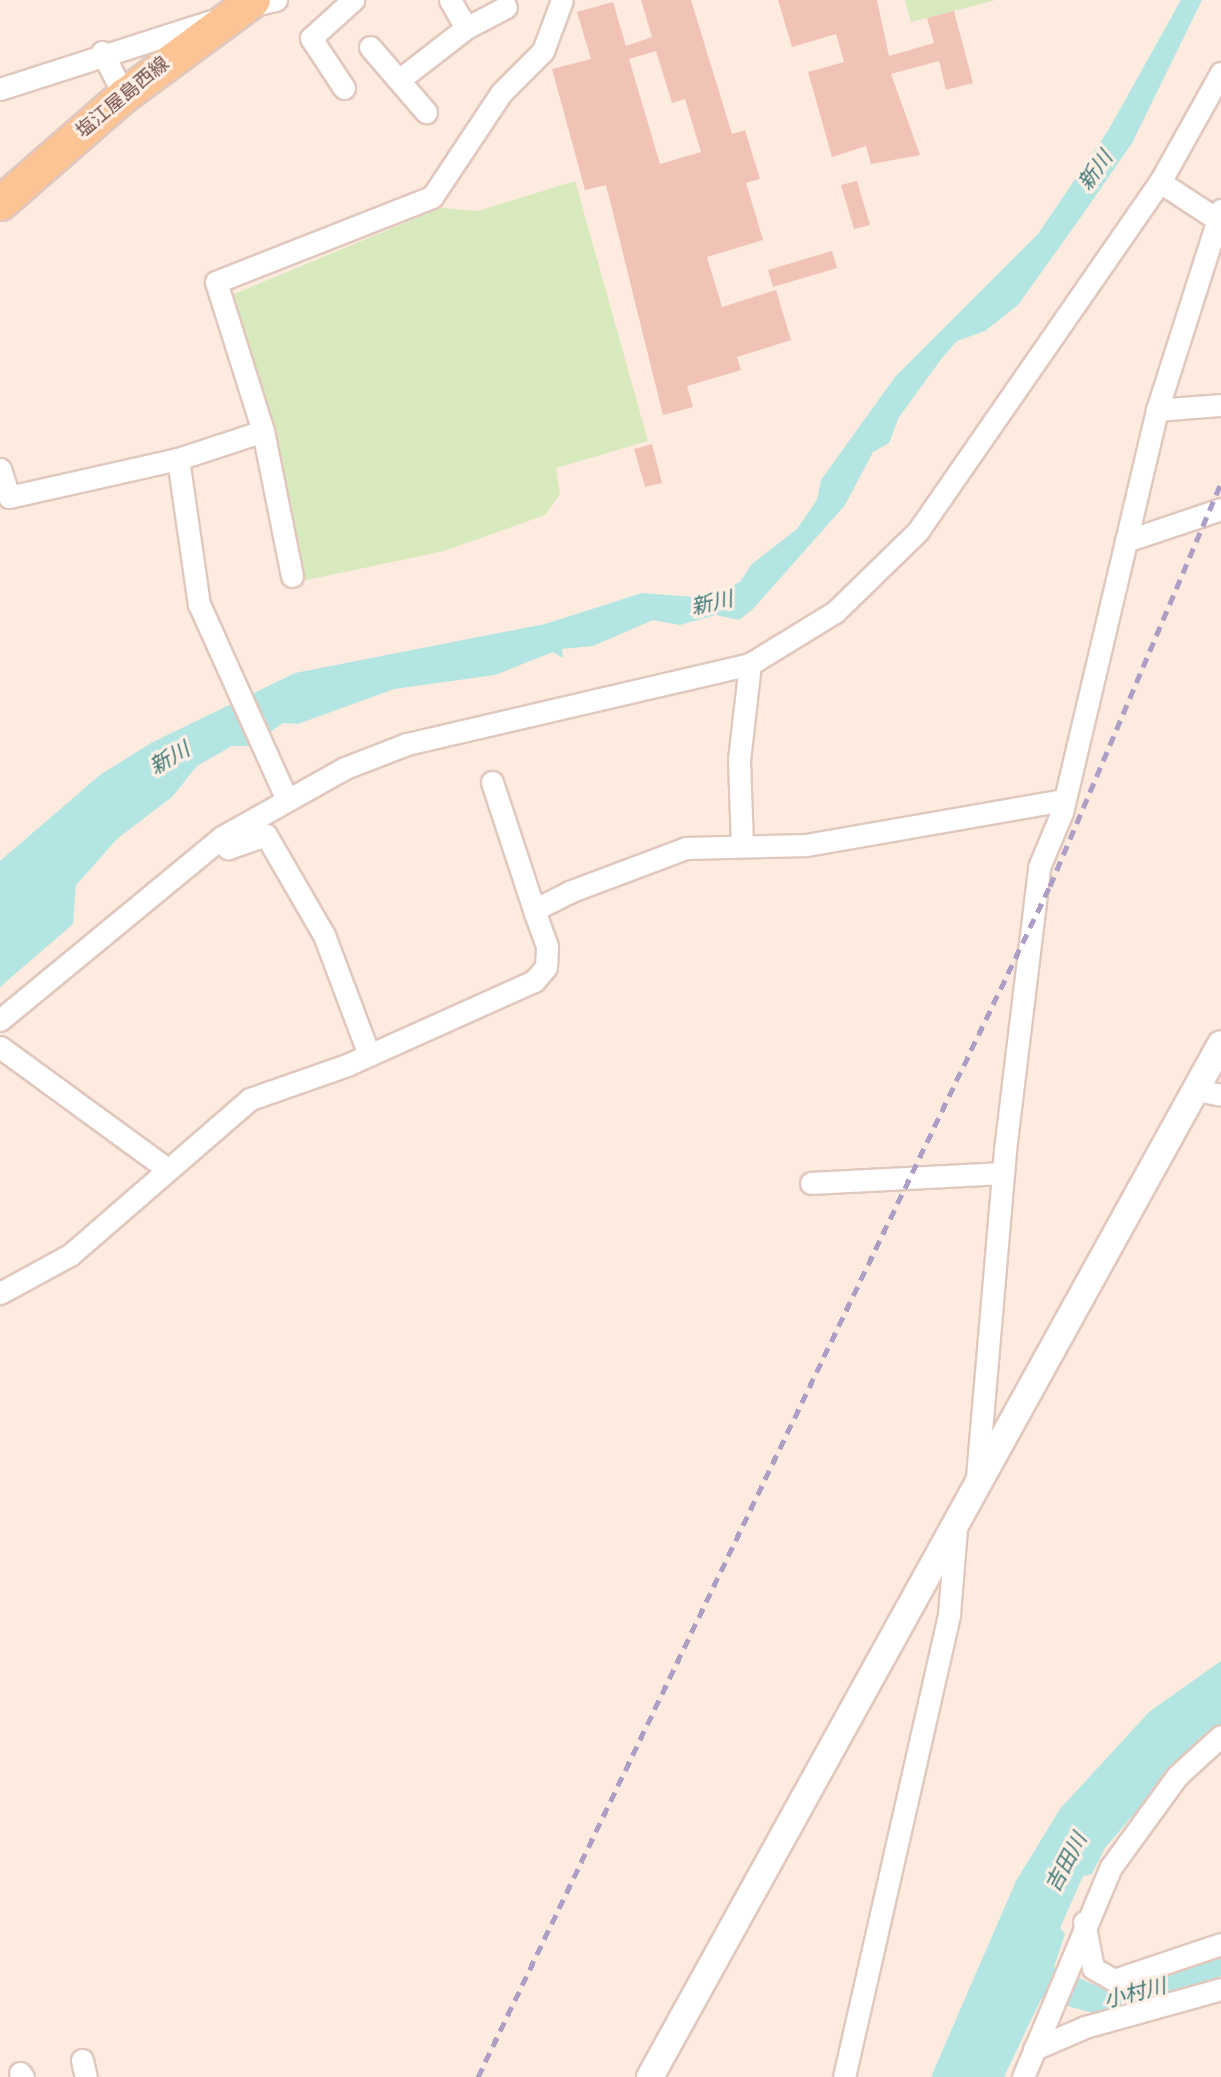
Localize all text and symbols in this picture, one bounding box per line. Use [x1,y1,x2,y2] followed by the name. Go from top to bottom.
[72,53,174,143] street label: 塩江屋島西線
[1073,147,1119,195] water label: 新川
[689,587,735,621] water label: 新川
[146,738,194,780] water label: 新川
[1041,1829,1093,1897] water label: 吉田川
[1101,1974,1169,2014] water label: 小村川

